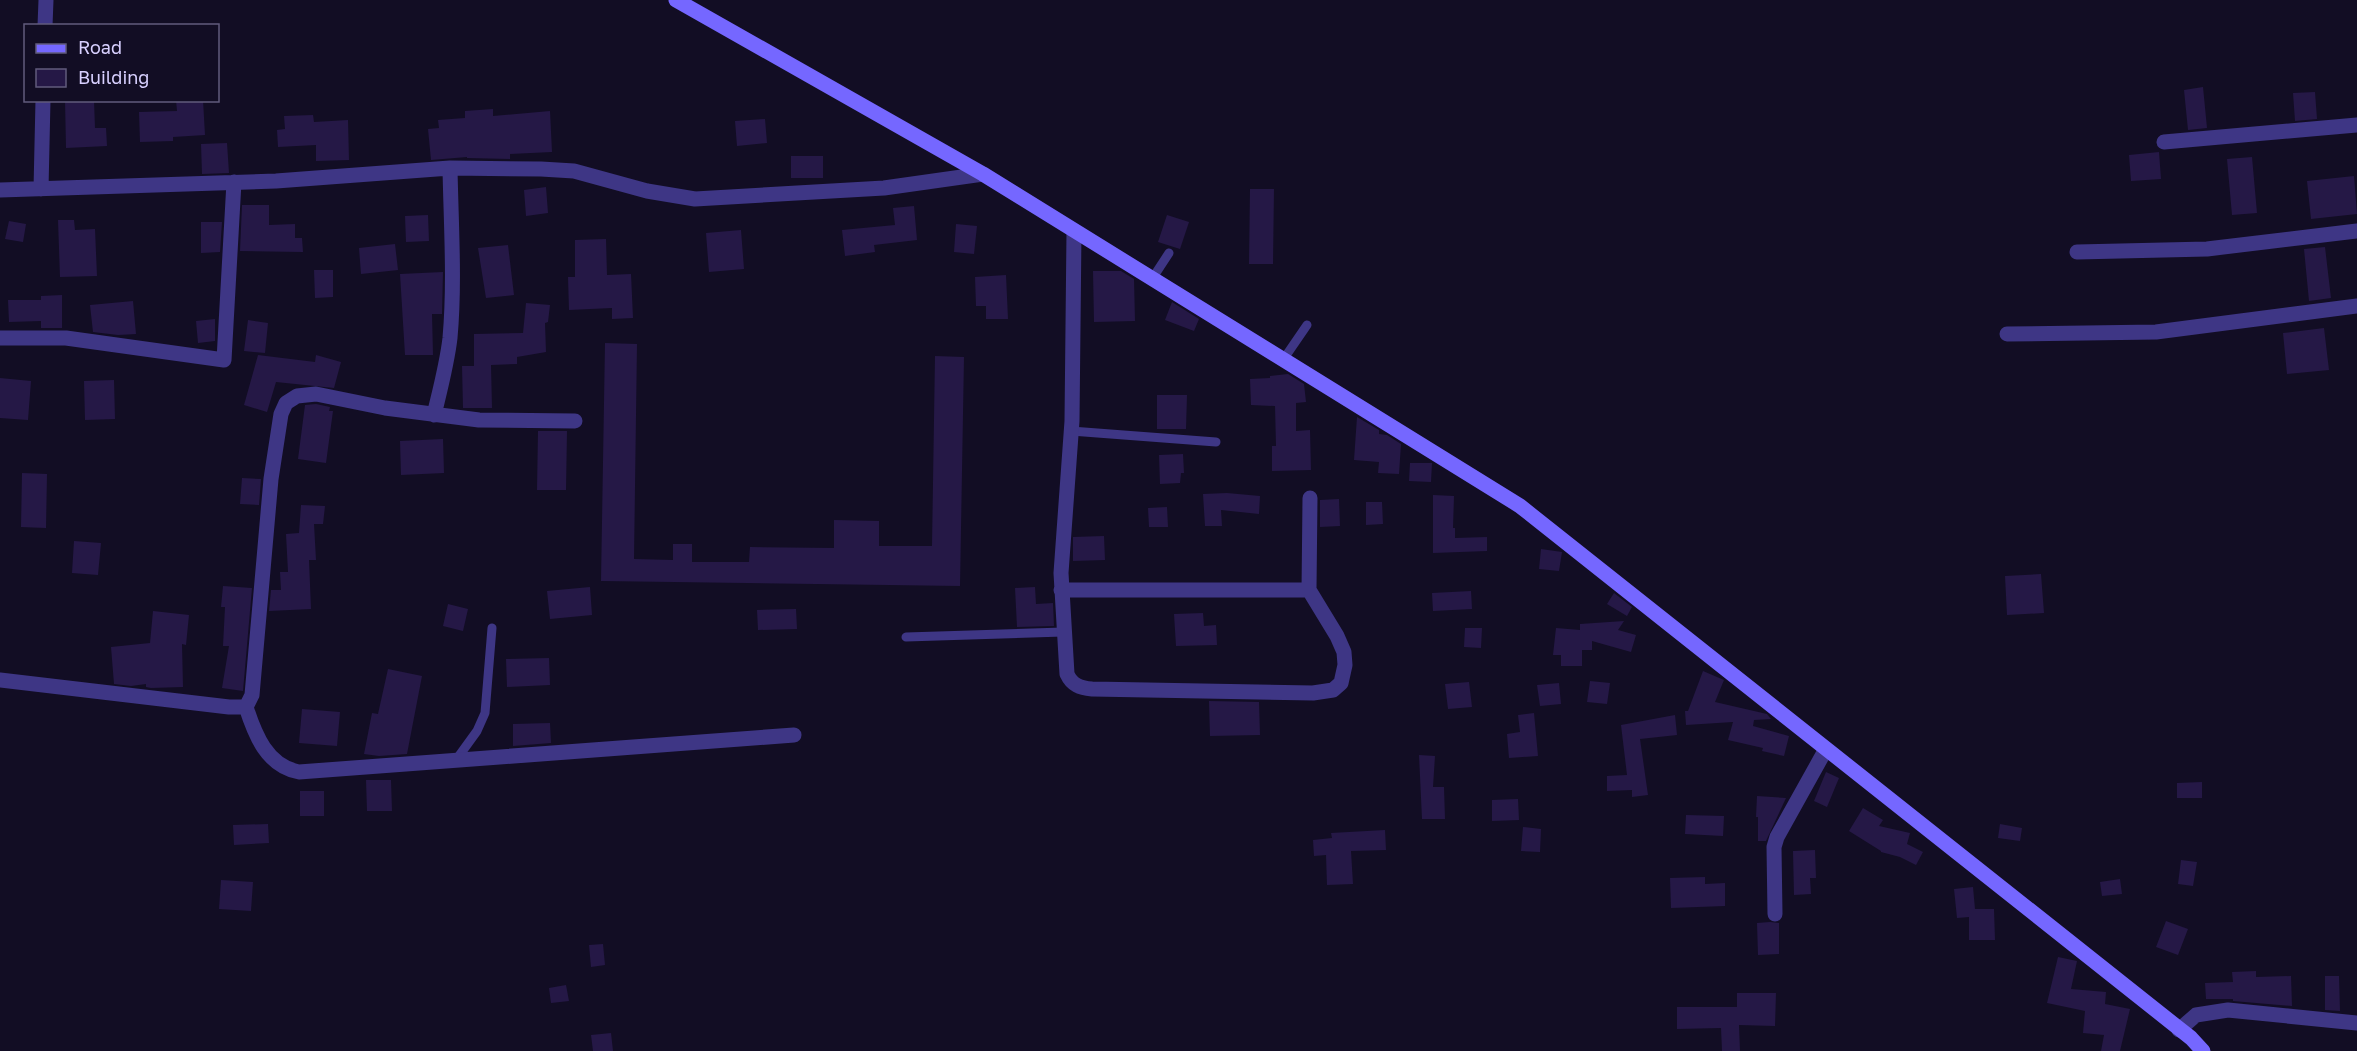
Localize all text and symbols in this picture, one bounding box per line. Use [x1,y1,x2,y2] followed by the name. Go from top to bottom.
[24,24,219,102] legend
[78,36,122,58] text: Road
[78,66,149,88] text: Building

